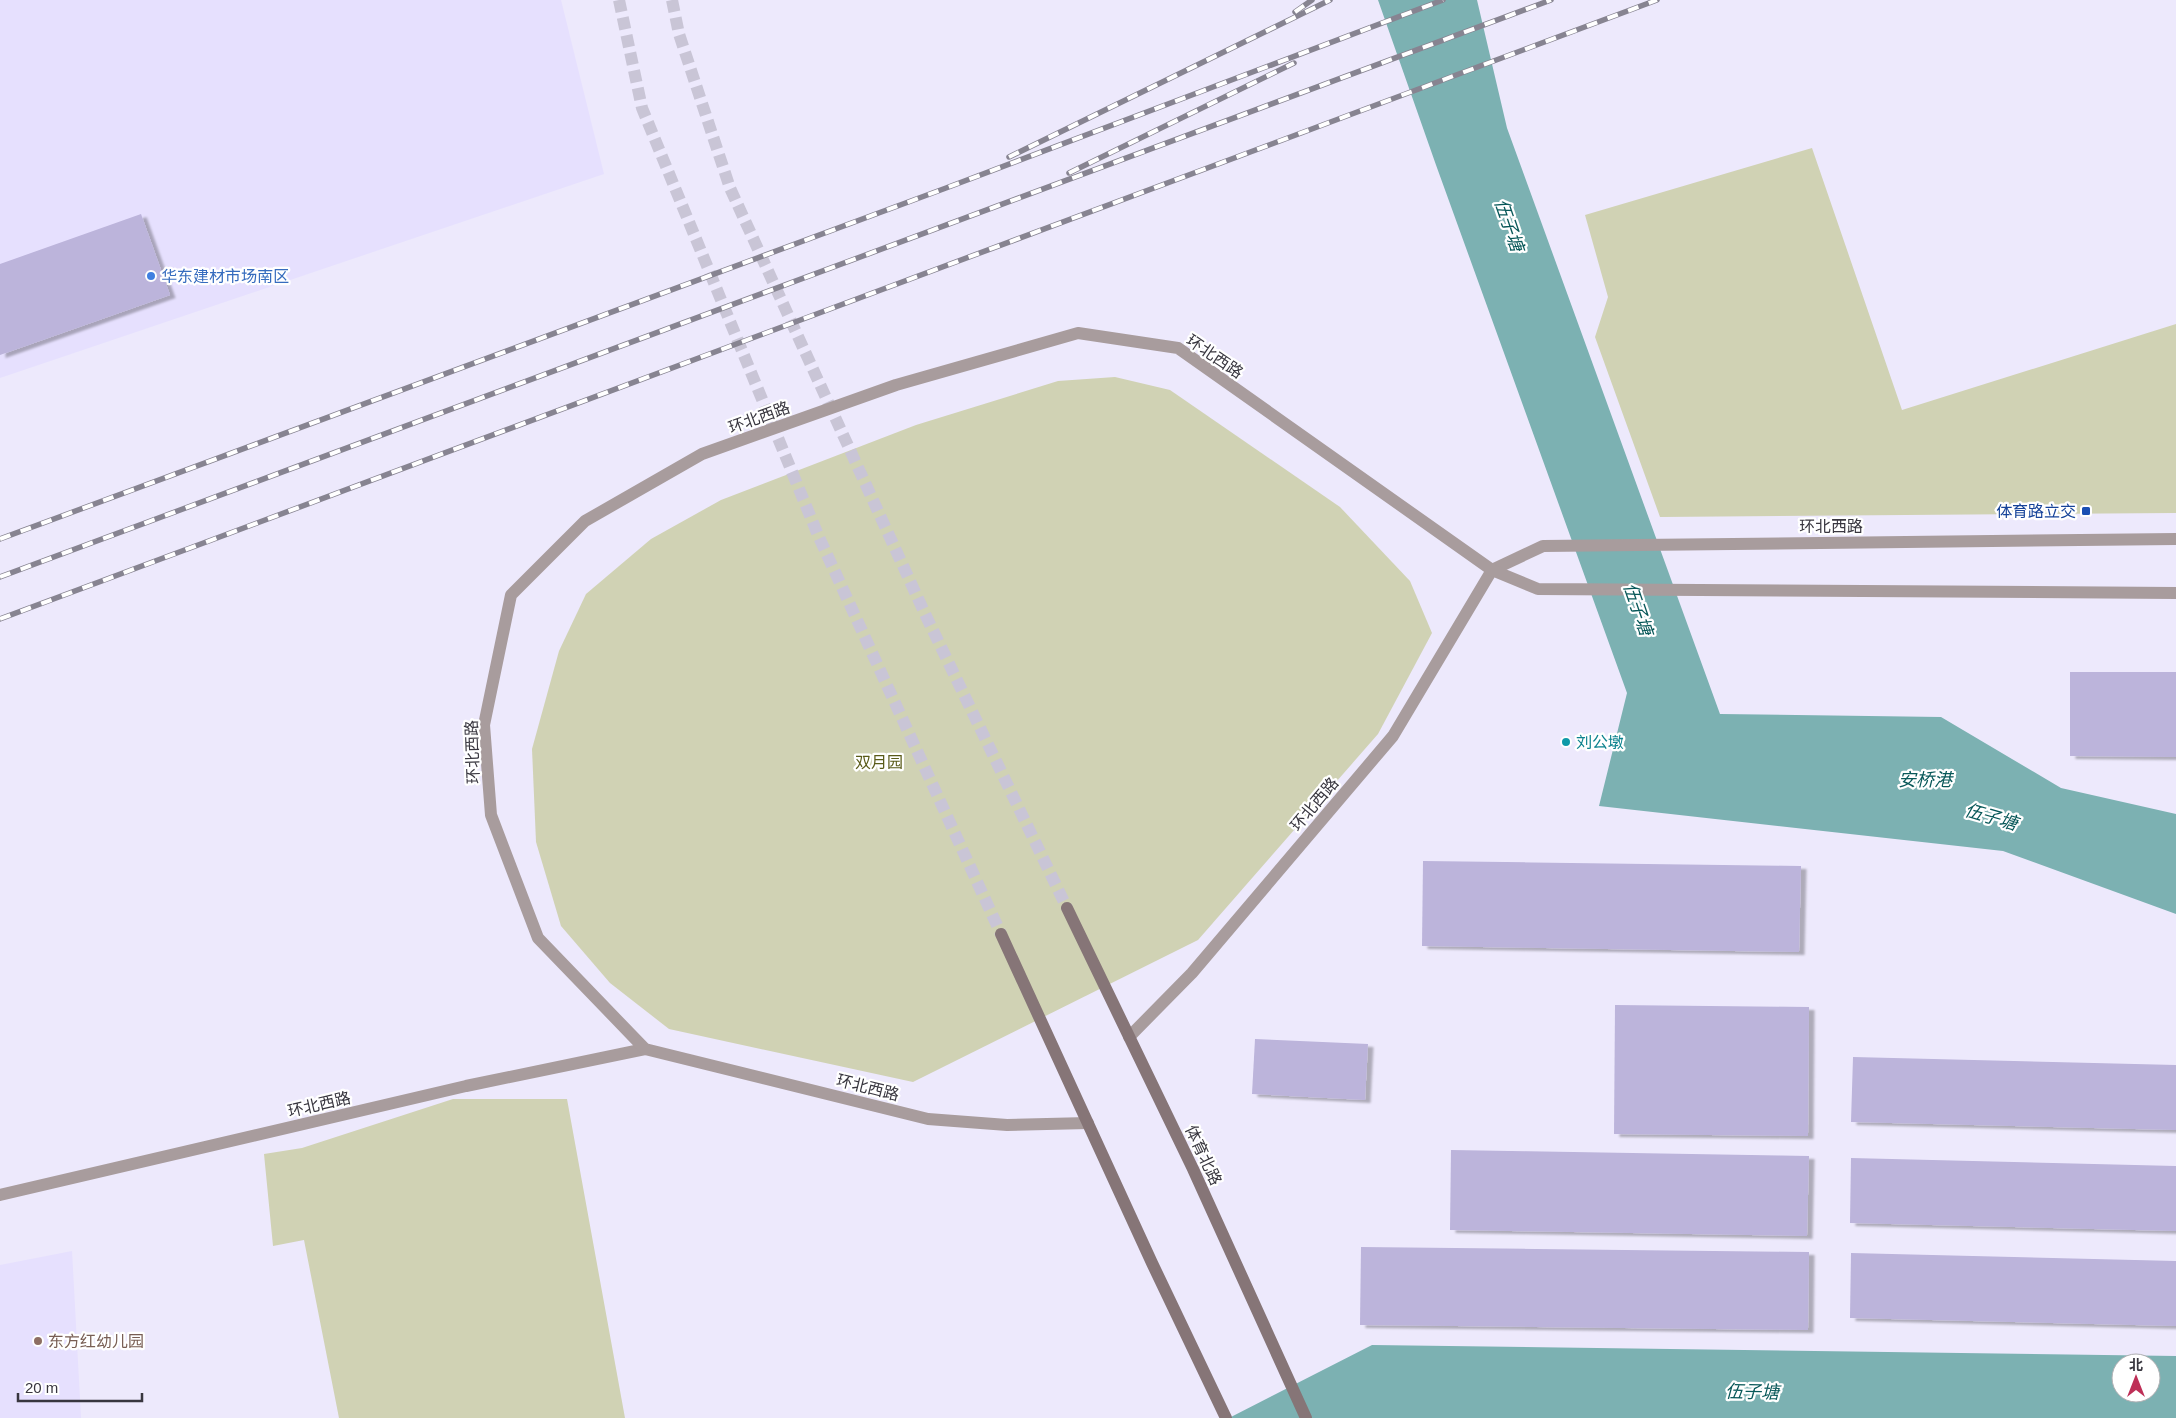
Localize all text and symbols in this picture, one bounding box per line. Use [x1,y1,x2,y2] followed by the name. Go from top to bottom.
[1491,196,1528,257] water label: 伍子塘
[161,268,289,285] place label: 华东建材市场南区
[145,270,157,282] marker: 华东建材市场南区
[1183,331,1246,381] street label: 环北西路
[726,399,792,436] street label: 环北西路
[1996,503,2076,520] place label: 体育路立交
[2080,505,2092,517] marker: 体育路立交
[1799,518,1863,535] street label: 环北西路
[1620,580,1657,641] water label: 伍子塘
[463,720,482,784] street label: 环北西路
[1576,734,1624,751] place label: 刘公墩
[1560,736,1572,748] marker: 刘公墩
[855,754,903,771] park label: 双月园
[1898,770,1955,790] water label: 安桥港
[1287,774,1341,834] street label: 环北西路
[1962,800,2023,835] water label: 伍子塘
[835,1071,901,1103] street label: 环北西路
[286,1089,352,1120] street label: 环北西路
[1182,1123,1225,1188] street label: 体育北路
[48,1333,144,1350] place label: 东方红幼儿园
[32,1335,44,1347] marker: 东方红幼儿园
[2111,1353,2161,1403] north arrow
[2129,1357,2143,1373] text: 北
[18,1370,141,1402] scale bar
[25,1379,58,1396] text: 20 m
[1725,1382,1782,1403] water label: 伍子塘

